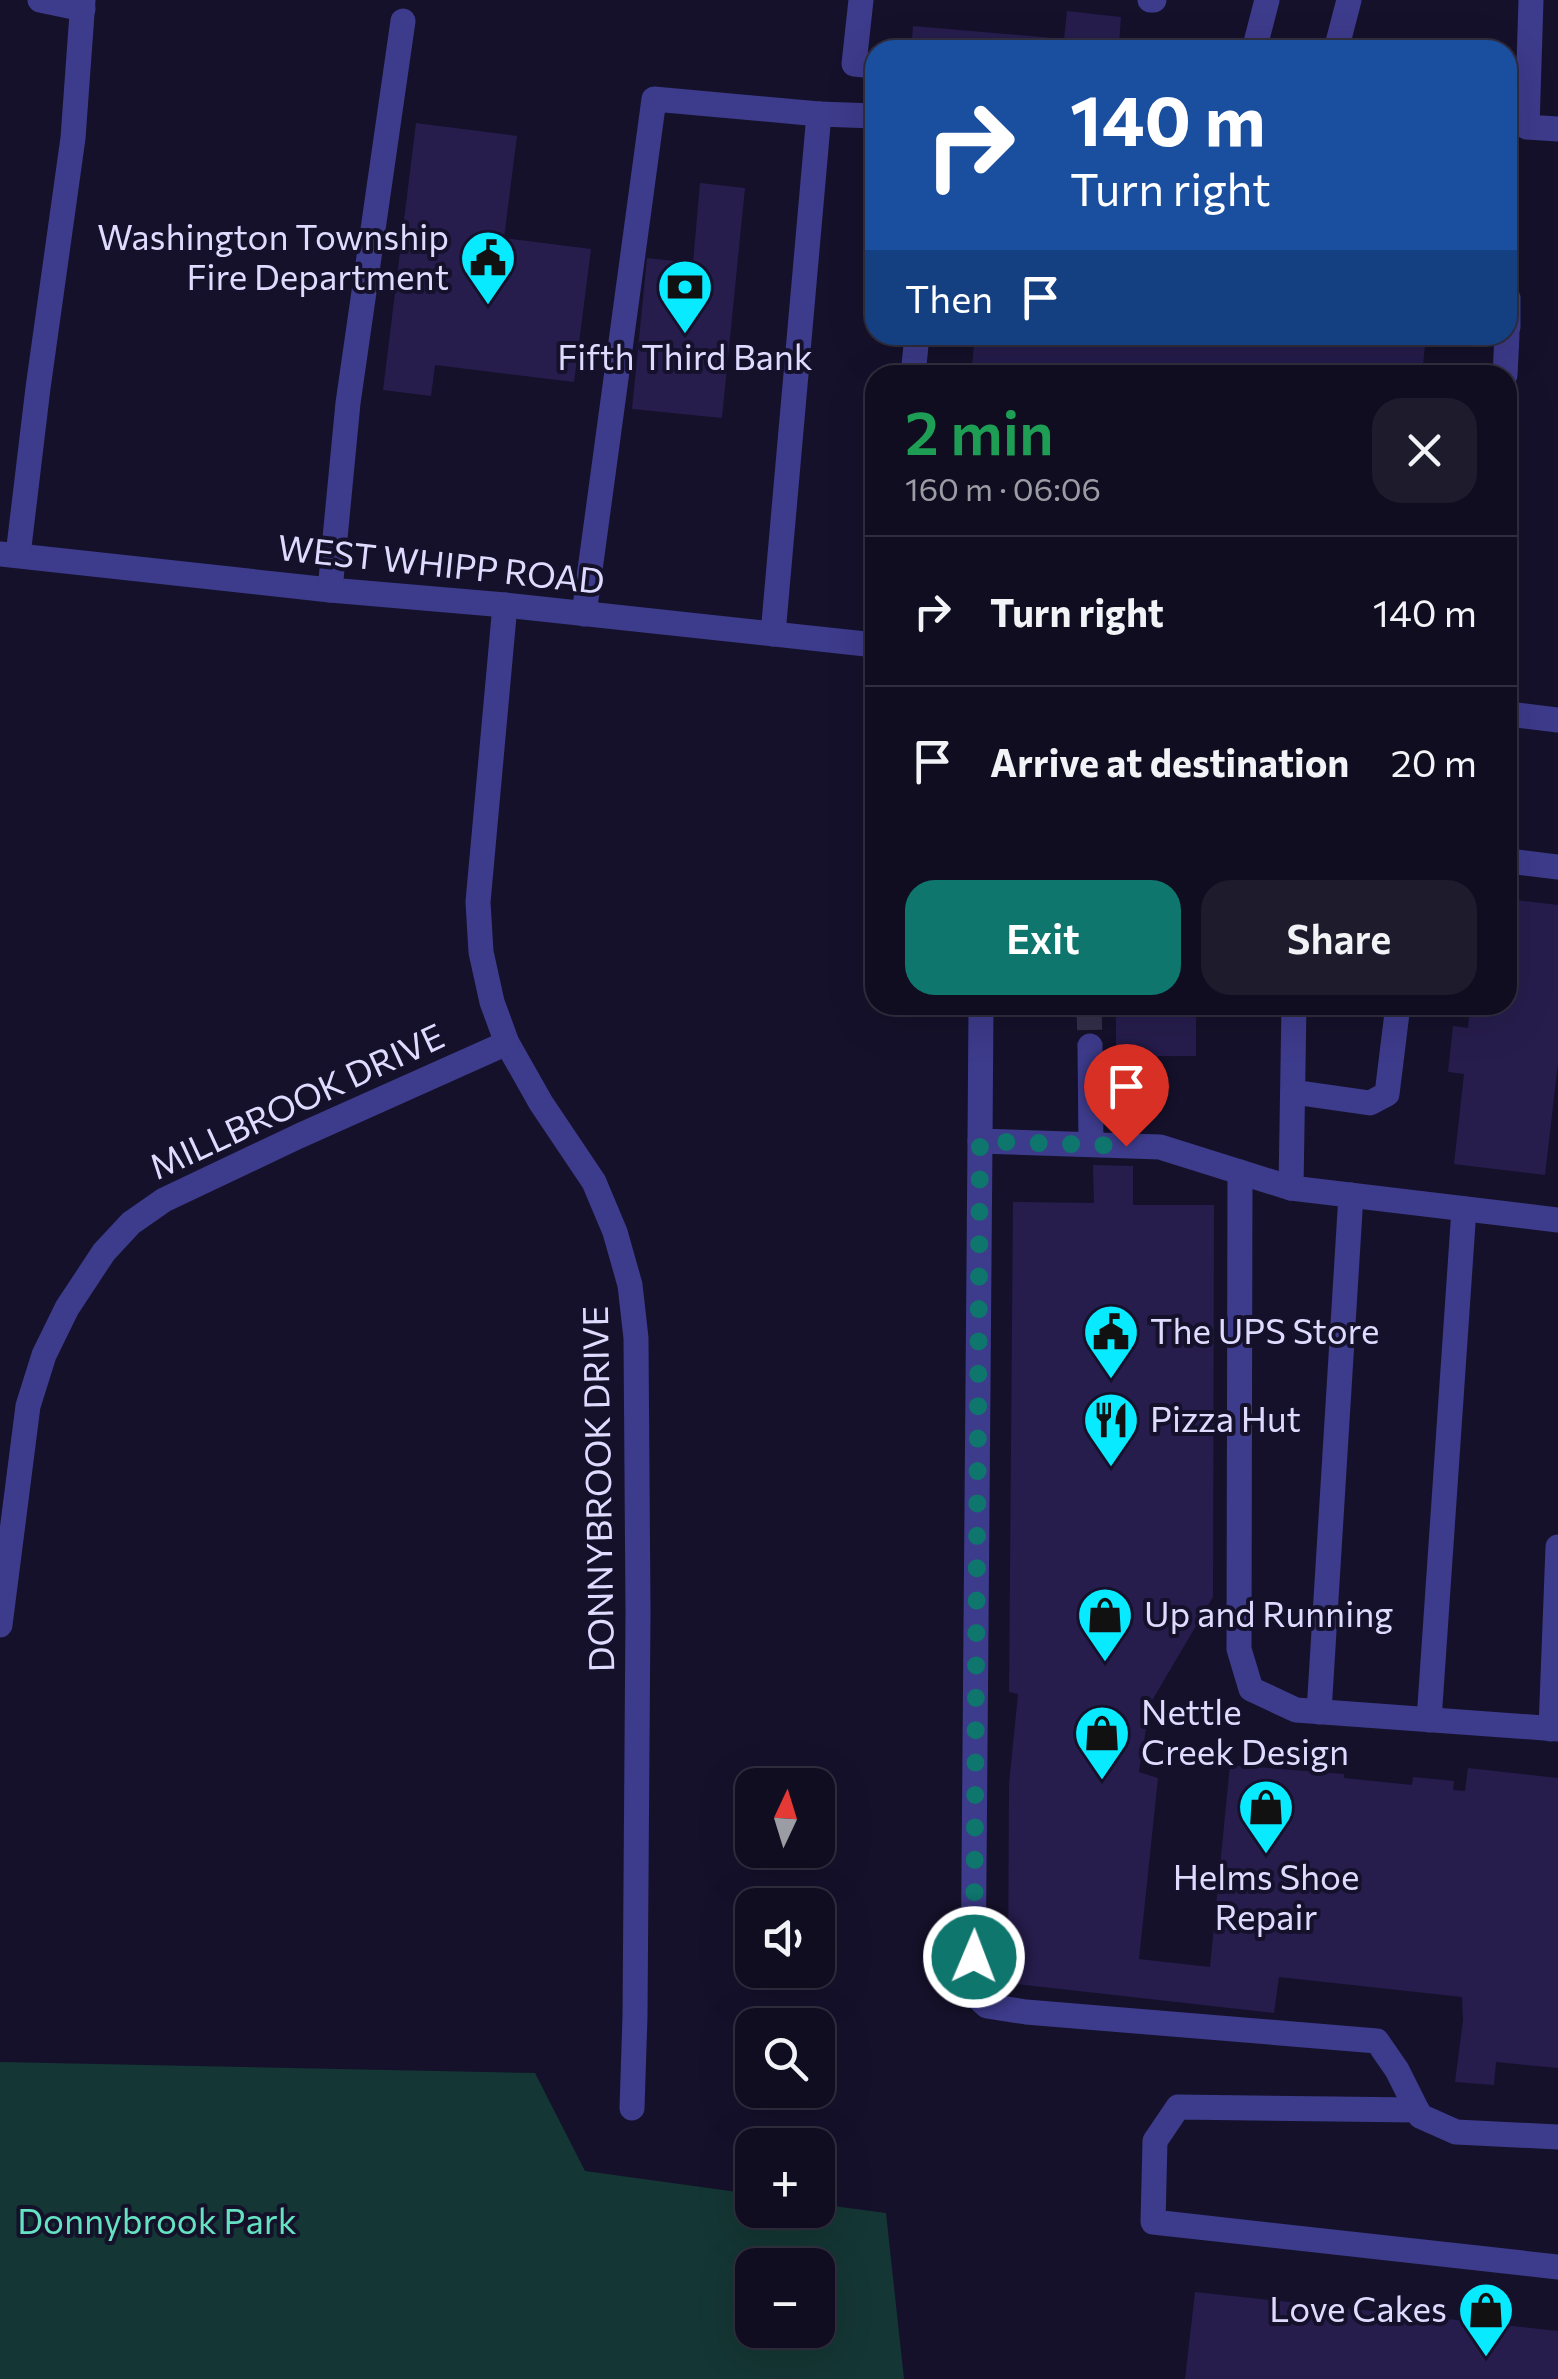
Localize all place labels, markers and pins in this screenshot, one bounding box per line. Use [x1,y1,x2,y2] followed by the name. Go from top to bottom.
[97,214,449,297] place label: Washington Township Fire Department
[458,228,518,307] public building icon: Washington Township Fire Department
[655,257,715,336] bank icon: Fifth Third Bank
[557,334,813,377] place label: Fifth Third Bank
[1084,1044,1169,1147] pin
[1081,1302,1141,1381] public building icon: The UPS Store
[1150,1308,1379,1351] place label: The UPS Store
[1081,1390,1141,1469] restaurant icon: Pizza Hut
[1150,1396,1301,1439] place label: Pizza Hut
[1075,1585,1135,1664] shop icon: Up and Running
[1144,1591,1393,1634] place label: Up and Running
[1141,1689,1349,1772] place label: Nettle Creek Design
[1072,1703,1132,1782] shop icon: Nettle Creek Design
[1236,1777,1296,1856] shop icon: Helms Shoe Repair
[1173,1854,1359,1937] place label: Helms Shoe Repair
[1456,2280,1516,2359] shop icon: Love Cakes
[1269,2286,1447,2329] place label: Love Cakes

